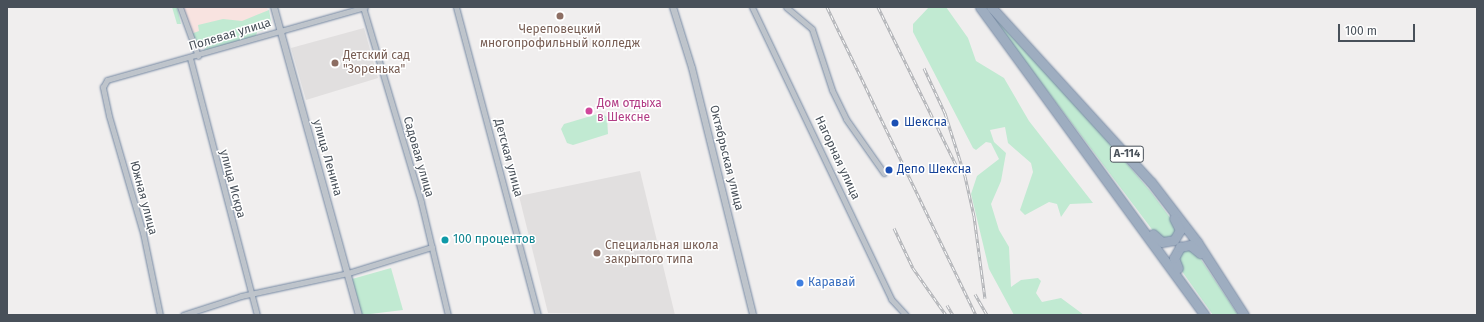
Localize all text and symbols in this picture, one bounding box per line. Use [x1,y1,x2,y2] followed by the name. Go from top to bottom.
[555,11,565,21] marker: Череповецкий многопрофильный колледж
[187,16,273,54] street label: Полевая улица
[1340,16,1417,42] scale bar
[480,23,640,51] place label: Череповецкий многопрофильный колледж
[1345,24,1377,38] text: 100 m
[343,49,410,77] place label: Детский сад "Зоренька"
[330,58,340,68] marker: Детский сад "Зоренька"
[597,97,662,125] place label: Дом отдыха в Шекснe
[706,104,746,212] street label: Октябрьская улица
[584,106,594,116] marker: Дом отдыха в Шекснe
[811,114,863,202] street label: Нагорная улица
[400,115,436,199] street label: Садовая улица
[904,116,947,130] place label: Шексна
[491,117,525,199] street label: Детская улица
[889,117,901,129] marker: Шексна
[309,118,345,198] street label: улица Ленина
[1109,145,1145,163] road number: А-114
[216,148,248,220] street label: улица Искра
[126,159,160,237] street label: Южная улица
[897,163,971,177] place label: Депо Шексна
[884,165,894,175] marker: Депо Шексна
[453,233,535,247] place label: 100 процентов
[440,235,450,245] marker: 100 процентов
[605,239,718,267] place label: Специальная школа закрытого типа
[592,248,602,258] marker: Специальная школа закрытого типа
[808,276,855,290] place label: Каравай
[795,278,805,288] marker: Каравай

